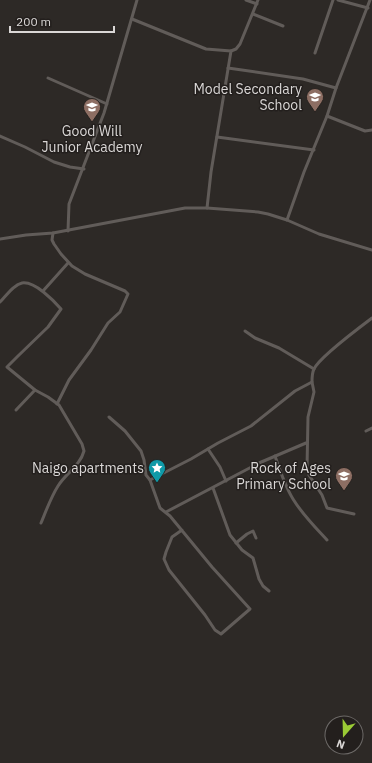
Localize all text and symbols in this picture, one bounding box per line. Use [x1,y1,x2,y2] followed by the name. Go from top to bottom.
[10,8,114,34] scale bar
[16,14,51,29] text: 200 m
[193,80,302,114] place label: Model Secondary School
[305,87,325,112] school or university icon: Model Secondary School
[82,97,102,122] school or university icon: Good Will Junior Academy
[41,122,143,156] place label: Good Will Junior Academy
[147,458,167,483] place icon: Naigo apartments
[32,459,144,477] place label: Naigo apartments
[236,459,331,493] place label: Rock of Ages Primary School
[334,466,354,491] school or university icon: Rock of Ages Primary School
[324,715,364,755] north arrow
[334,736,347,752] text: N

